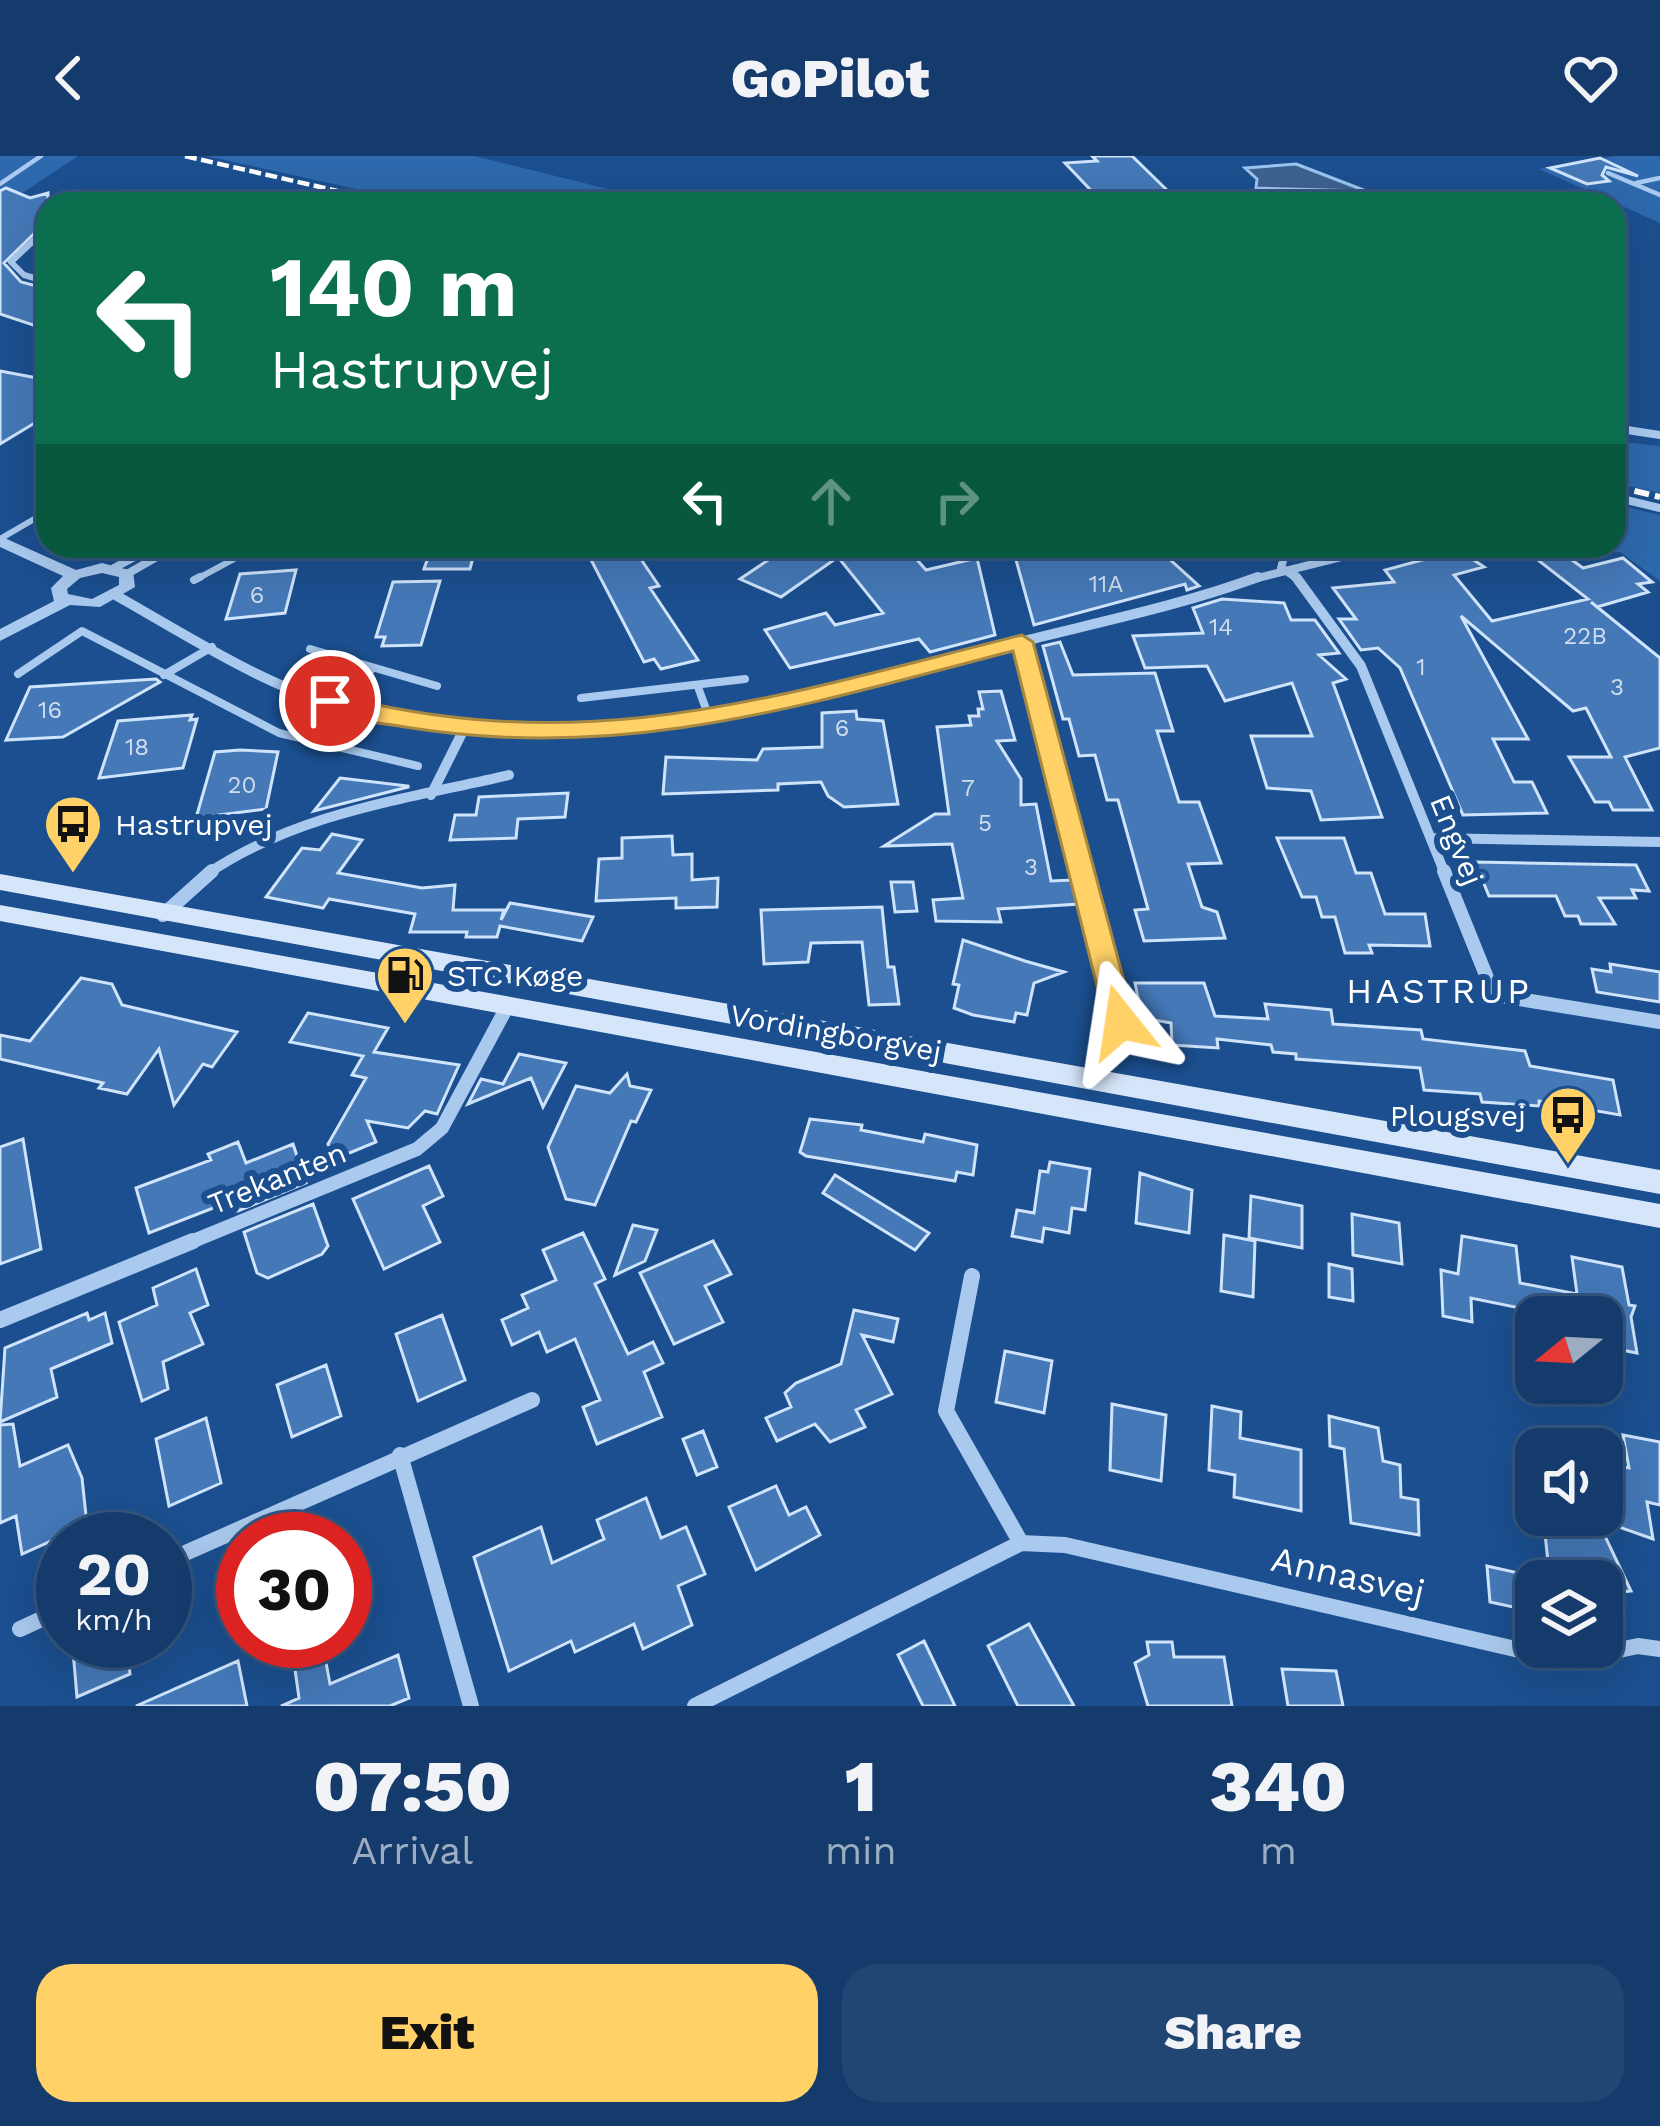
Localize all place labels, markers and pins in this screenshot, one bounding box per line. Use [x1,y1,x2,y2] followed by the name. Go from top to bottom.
[279,650,381,752] pin
[42,793,104,875] bus stop icon: Hastrupvej
[115,807,273,842] place label: Hastrupvej
[374,944,436,1026] fuel station icon: STC Køge
[447,958,583,993] place label: STC Køge
[1537,1084,1599,1166] bus stop icon: Plougsvej
[1390,1098,1526,1133] place label: Plougsvej

